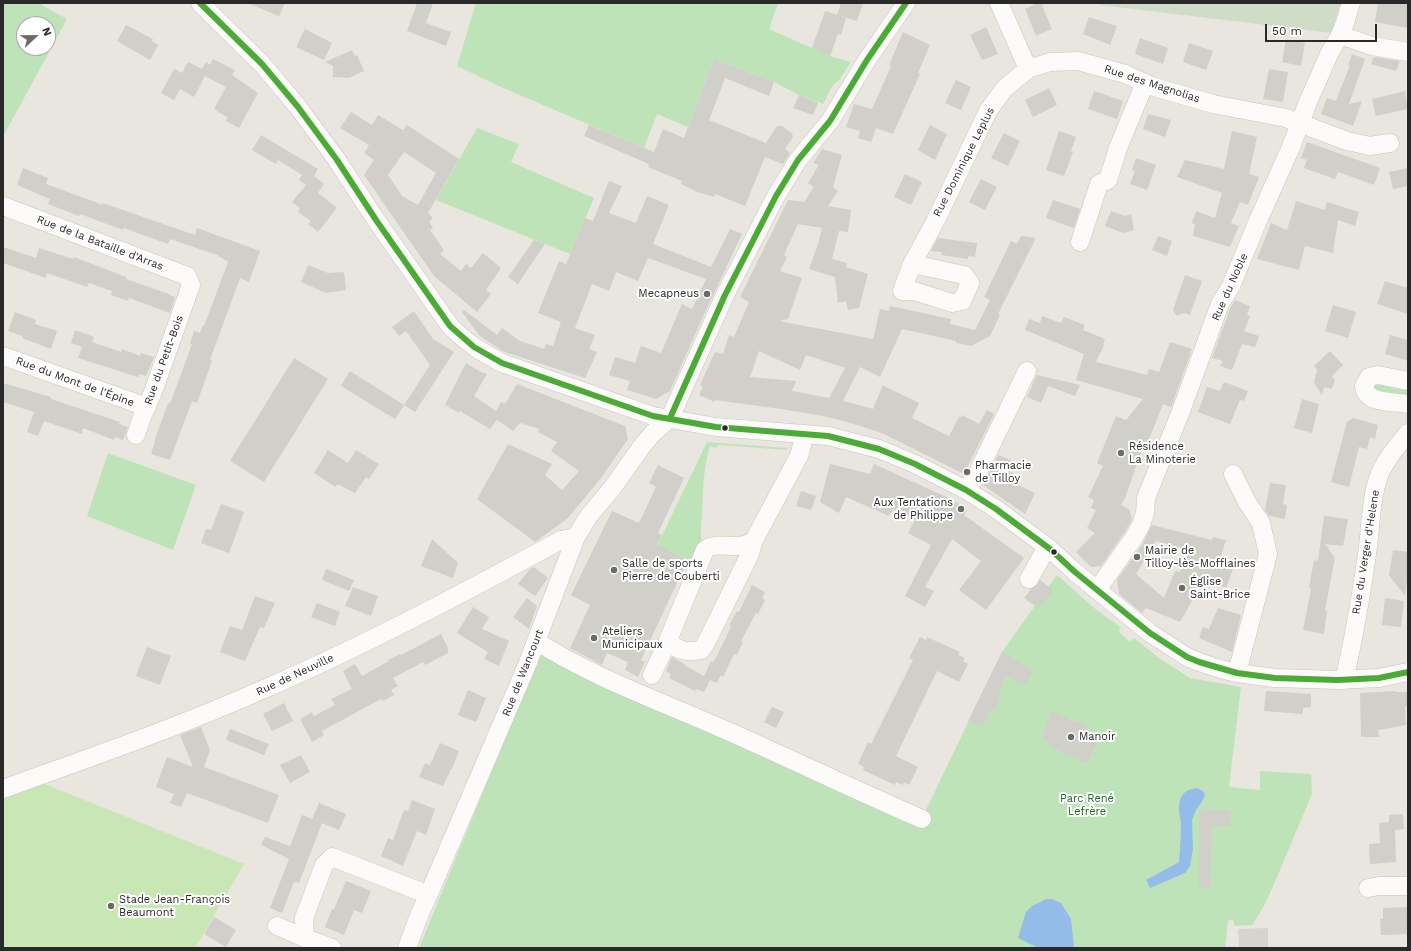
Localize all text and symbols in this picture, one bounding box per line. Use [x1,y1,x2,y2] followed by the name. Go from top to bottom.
[16,16,56,56] north arrow
[1267,16,1379,42] scale bar
[1272,24,1302,38] text: 50 m
[39,25,54,38] text: N
[1102,62,1202,106] street label: Rue des Magnolias
[931,105,997,219] street label: Rue Dominique Leplus
[35,213,165,273] street label: Rue de la Bataille d'Arras
[1209,251,1251,323] street label: Rue du Noble
[638,287,699,301] place label: Mecapneus
[702,289,712,299] marker: Mecapneus
[142,313,186,407] street label: Rue du Petit-Bois
[14,354,136,410] street label: Rue du Mont de l'Épine
[720,423,730,433] unlabelled marker
[1129,440,1196,466] place label: Résidence La Minoterie
[1116,448,1126,458] marker: Résidence La Minoterie
[975,459,1031,485] place label: Pharmacie de Tilloy
[962,467,972,477] marker: Pharmacie de Tilloy
[1350,489,1382,615] street label: Rue du Verger d'Helene
[874,496,953,522] place label: Aux Tentations de Philippe
[956,504,966,514] marker: Aux Tentations de Philippe
[1145,544,1256,570] place label: Mairie de Tilloy-lès-Mofflaines
[1049,547,1059,557] unlabelled marker
[1132,552,1142,562] marker: Mairie de Tilloy-lès-Mofflaines
[622,557,720,583] place label: Salle de sports Pierre de Couberti
[609,565,619,575] marker: Salle de sports Pierre de Couberti
[1190,575,1250,601] place label: Église Saint-Brice
[1177,583,1187,593] marker: Église Saint-Brice
[602,625,663,651] place label: Ateliers Municipaux
[500,628,546,718] street label: Rue de Wancourt
[589,633,599,643] marker: Ateliers Municipaux
[254,651,336,699] street label: Rue de Neuville
[1079,730,1115,744] place label: Manoir
[1066,732,1076,742] marker: Manoir
[1060,792,1114,818] park label: Parc René Lefrère
[119,893,230,919] place label: Stade Jean-François Beaumont
[106,901,116,911] marker: Stade Jean-François Beaumont

